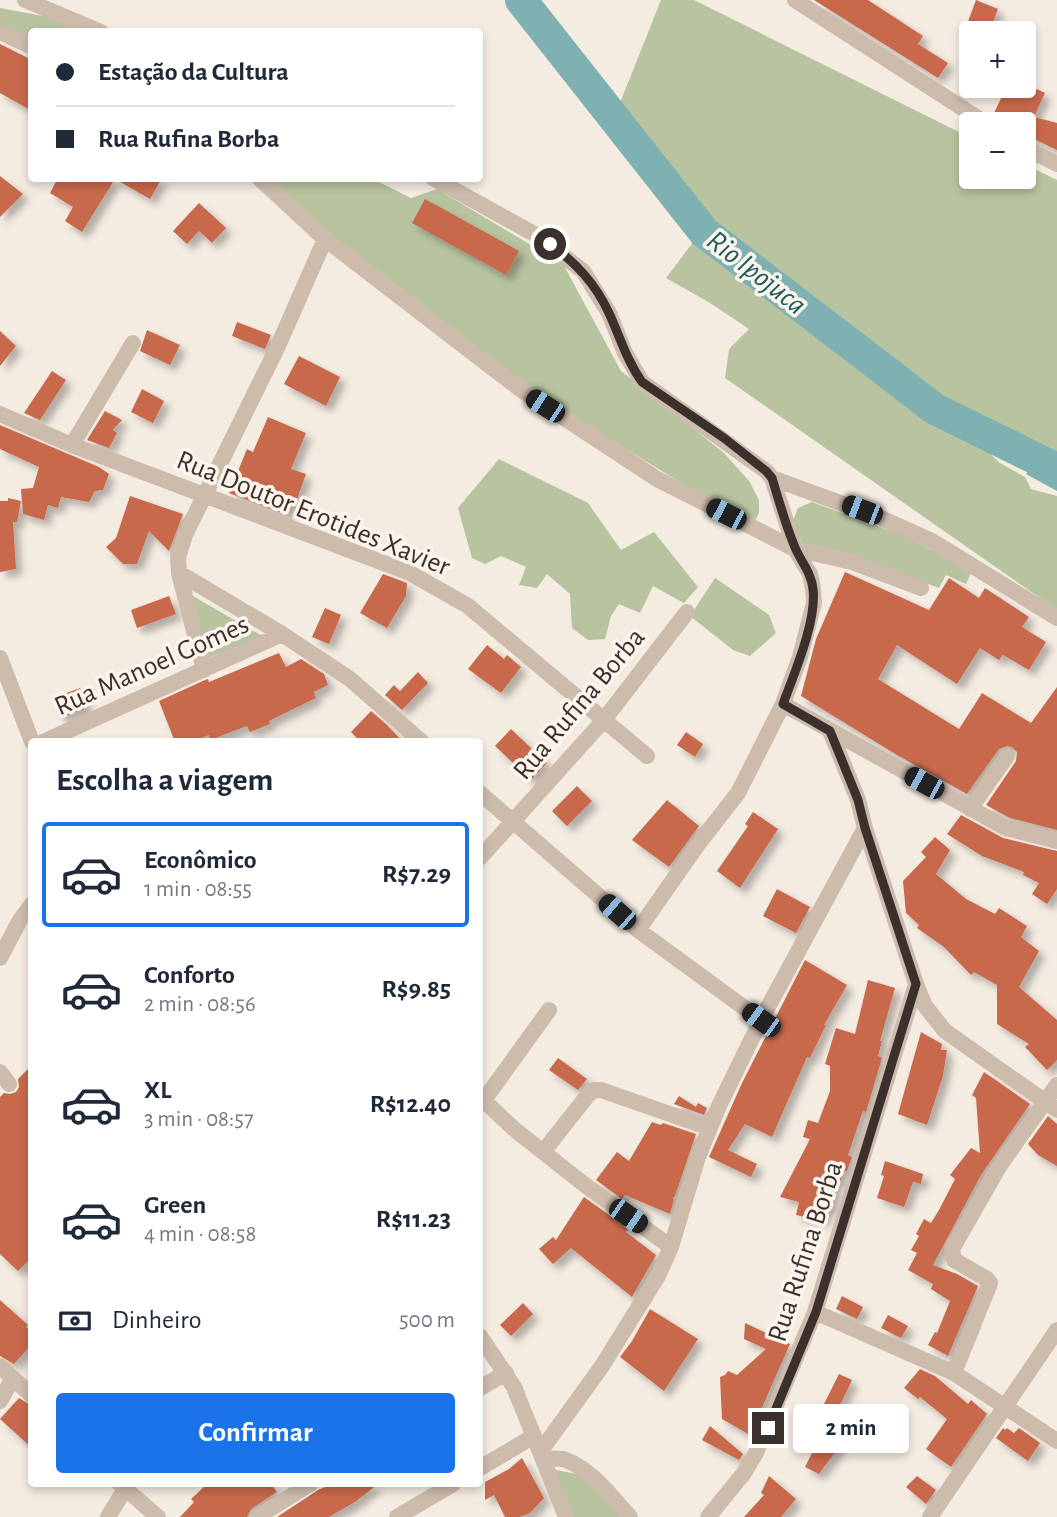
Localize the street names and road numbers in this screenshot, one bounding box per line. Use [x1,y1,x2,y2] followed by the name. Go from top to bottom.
[173,446,454,582] street label: Rua Doutor Erotides Xavier
[51,610,253,721] street label: Rua Manoel Gomes
[508,623,651,785] street label: Rua Rufina Borba
[764,1158,848,1345] street label: Rua Rufina Borba

